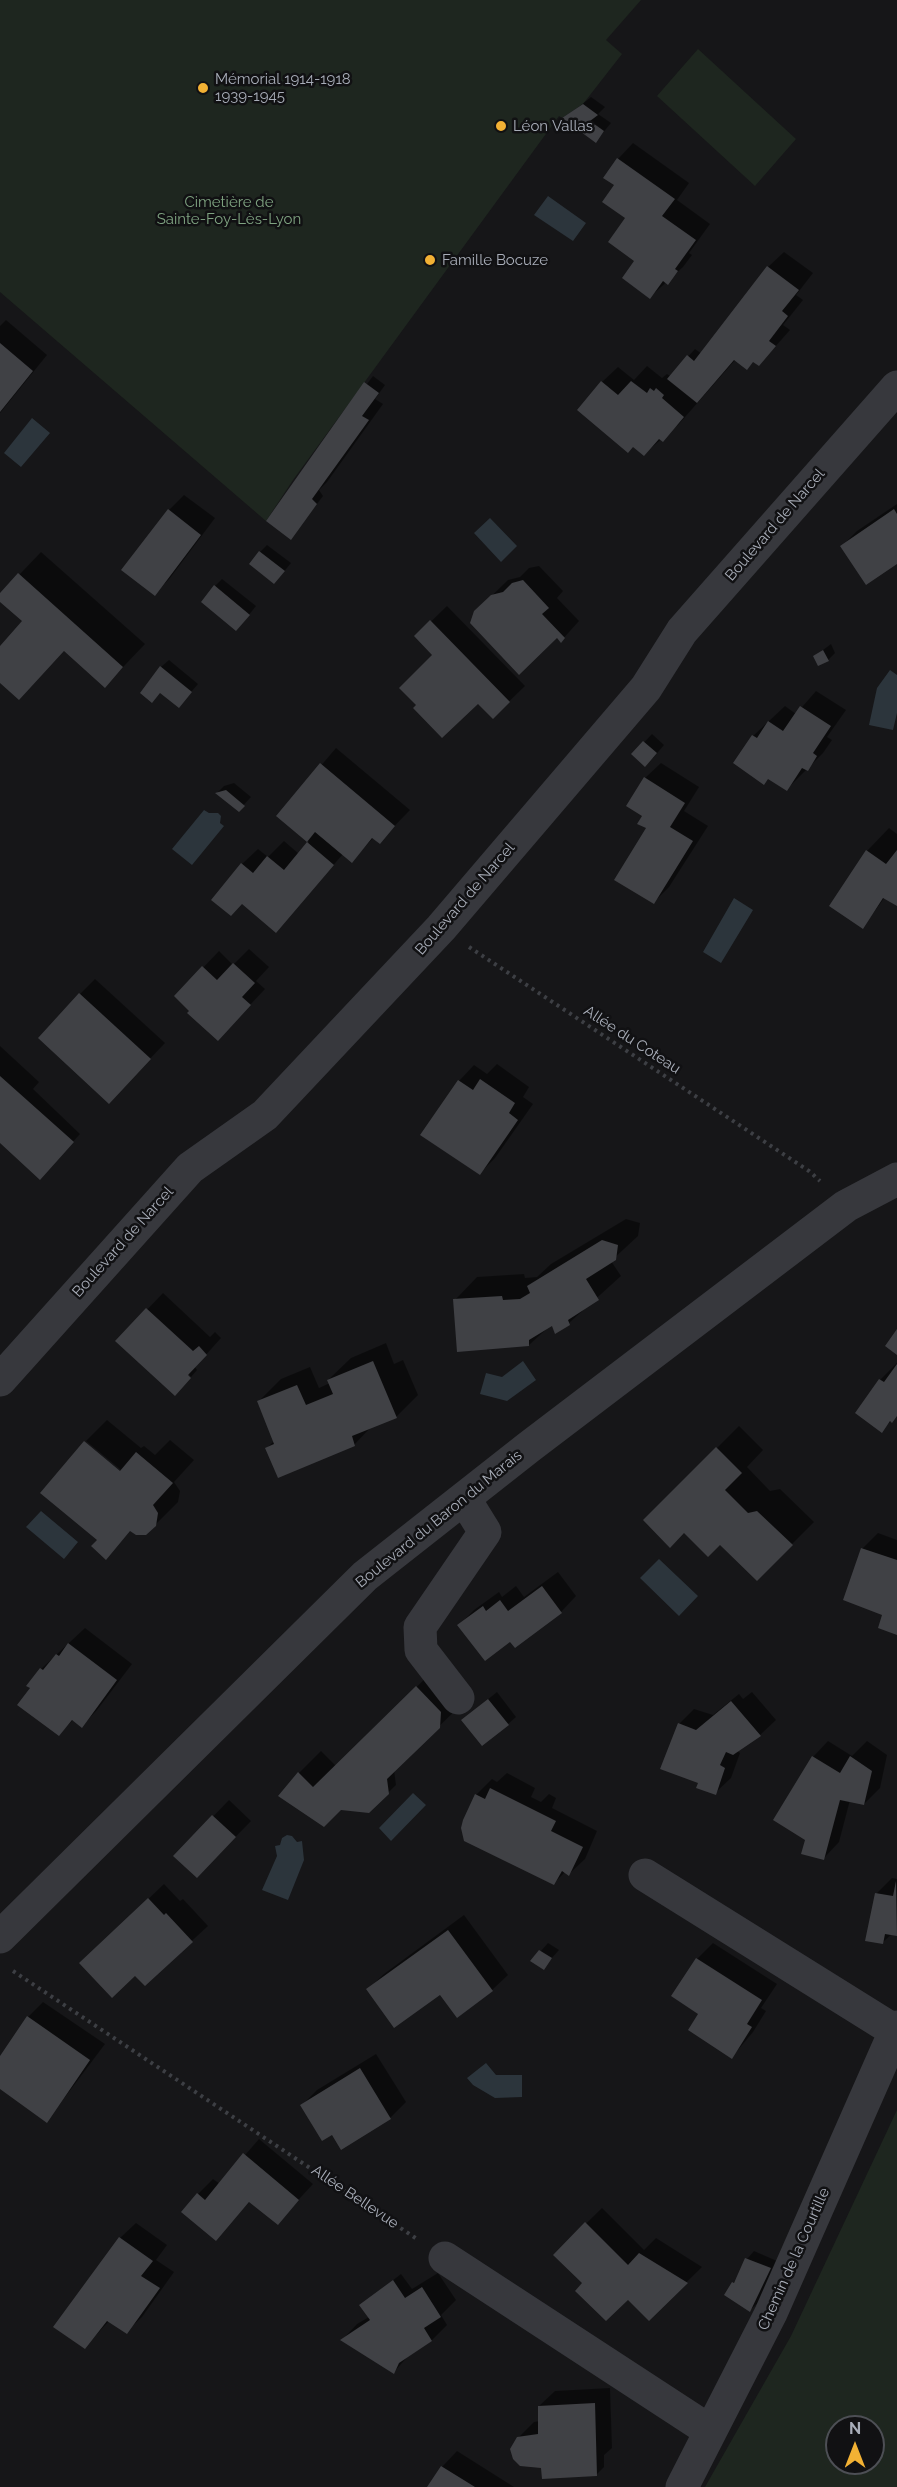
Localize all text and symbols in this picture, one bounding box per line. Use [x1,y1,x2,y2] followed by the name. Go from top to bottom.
[215,70,351,105] place label: Mémorial 1914-1918 1939-1945
[196,81,210,95] marker: Mémorial 1914-1918 1939-1945
[513,117,593,135] place label: Léon Vallas
[494,119,508,133] marker: Léon Vallas
[157,193,301,228] park label: Cimetière de Sainte-Foy-Lès-Lyon
[442,251,548,269] place label: Famille Bocuze
[423,253,437,267] marker: Famille Bocuze
[721,465,829,585] street label: Boulevard de Narcel
[411,839,519,959] street label: Boulevard de Narcel
[580,1002,684,1078] street label: Allée du Coteau
[69,1183,177,1301] street label: Boulevard de Narcel
[352,1446,526,1592] street label: Boulevard du Baron du Marais
[308,2161,402,2233] street label: Allée Bellevue
[754,2185,834,2333] street label: Chemin de la Courtille
[825,2415,885,2475] north arrow
[849,2419,861,2438] text: N

